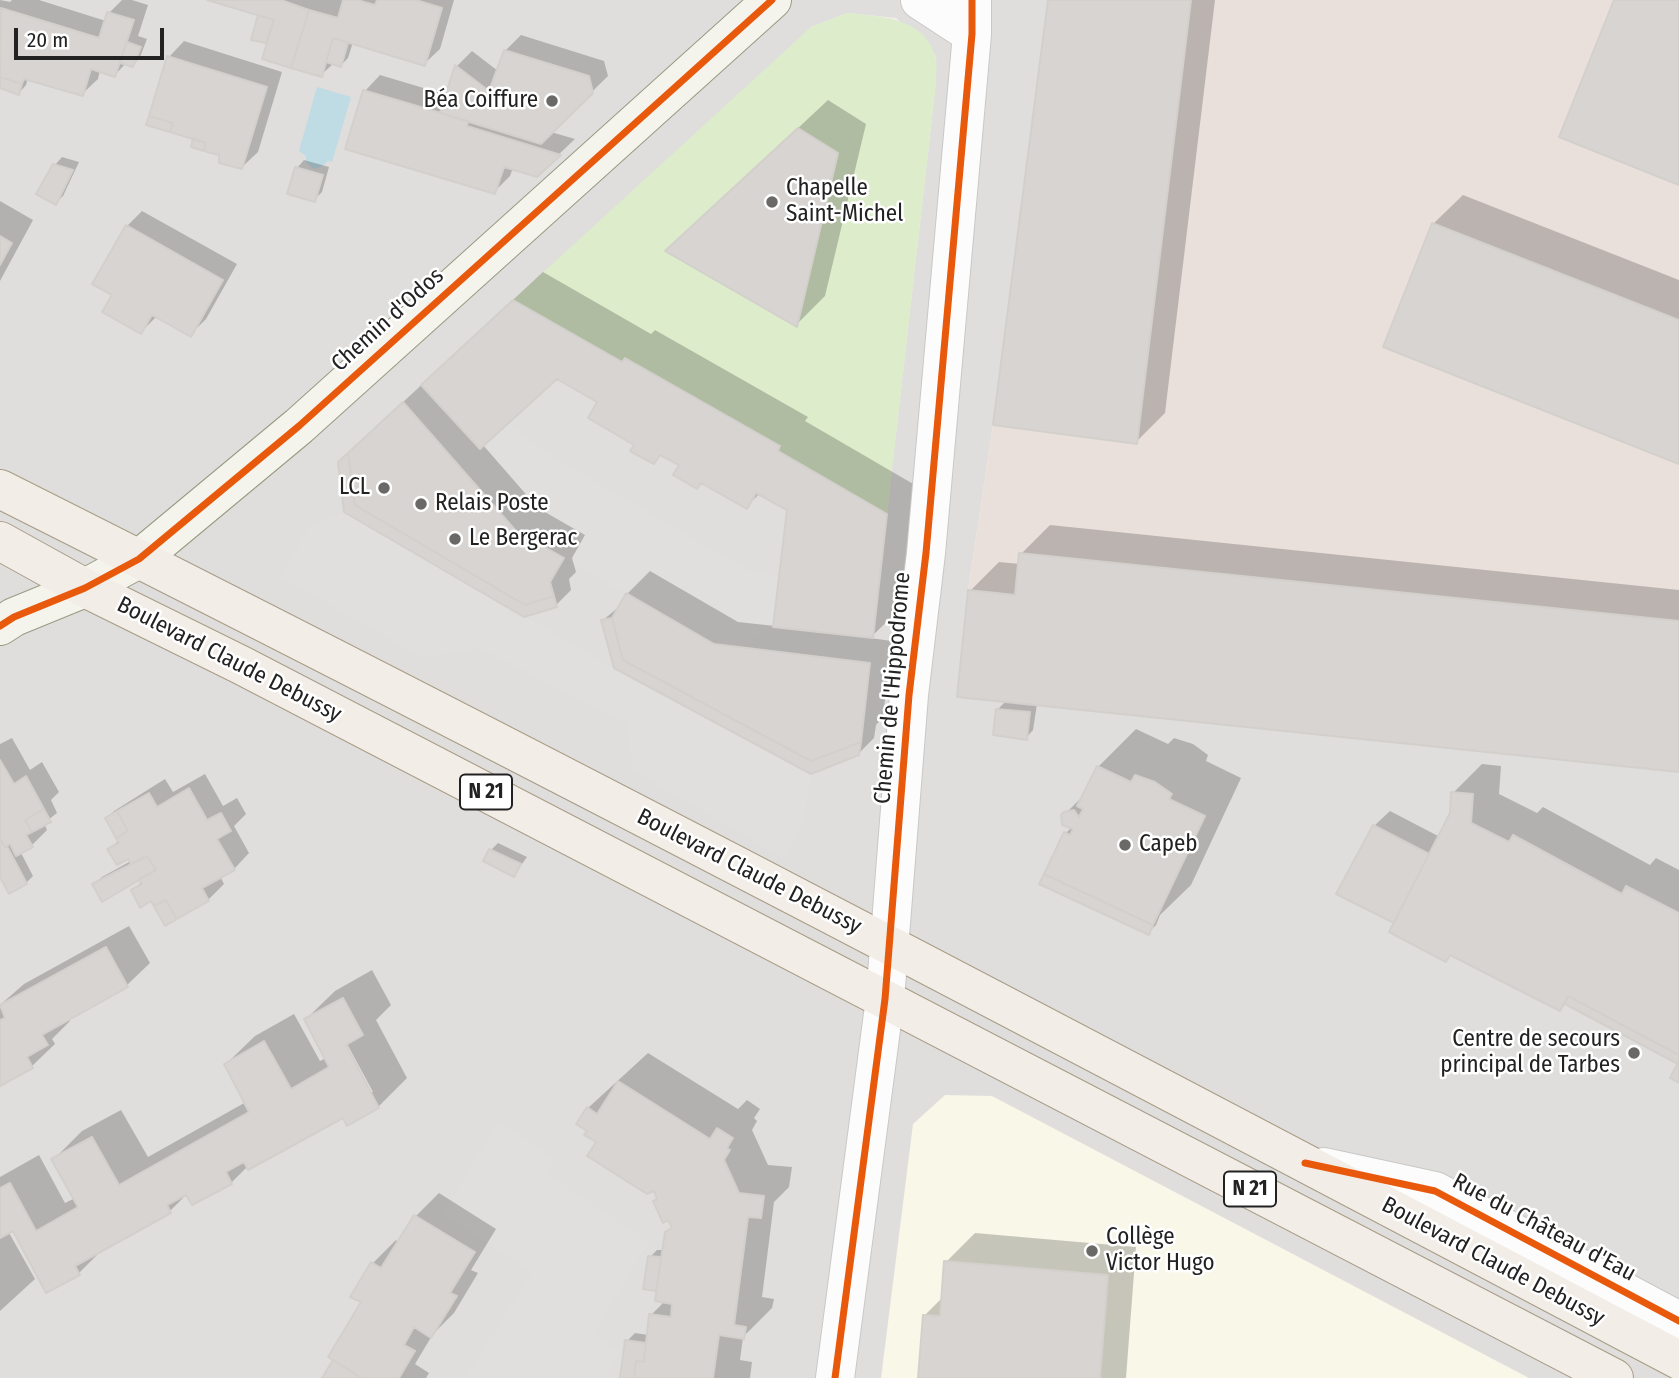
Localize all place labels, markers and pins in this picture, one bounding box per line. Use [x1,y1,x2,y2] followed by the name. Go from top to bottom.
[424,87,538,115] place label: Béa Coiffure
[544,93,560,109] marker: Béa Coiffure
[786,175,903,229] place label: Chapelle Saint-Michel
[764,194,780,210] marker: Chapelle Saint-Michel
[339,474,370,502] place label: LCL
[376,480,392,496] marker: LCL
[435,490,549,518] place label: Relais Poste
[413,496,429,512] marker: Relais Poste
[469,525,577,553] place label: Le Bergerac
[447,531,463,547] marker: Le Bergerac
[1139,831,1198,859] place label: Capeb
[1117,837,1133,853] marker: Capeb
[1440,1026,1620,1080] place label: Centre de secours principal de Tarbes
[1626,1045,1642,1061] marker: Centre de secours principal de Tarbes
[1106,1224,1215,1278] place label: Collège Victor Hugo
[1084,1243,1100,1259] marker: Collège Victor Hugo

